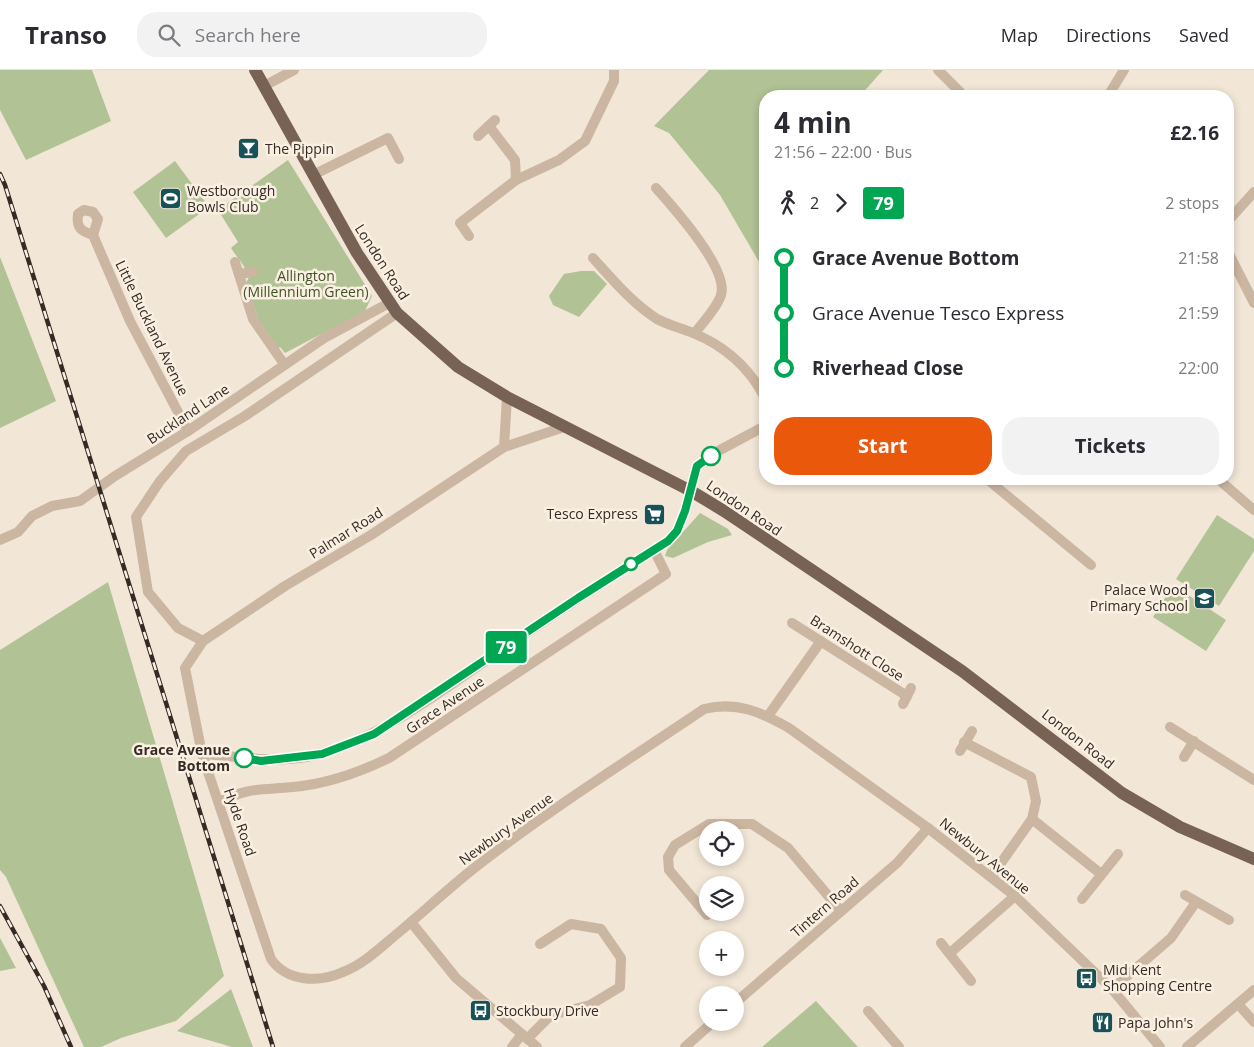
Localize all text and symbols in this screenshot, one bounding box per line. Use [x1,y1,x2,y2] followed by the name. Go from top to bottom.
[137,12,487,57] search box
[25,18,107,51] text: Transo
[155,21,183,49] icon: search
[195,22,301,48] text: Search here
[1001,23,1038,47] text: Map
[1066,23,1151,47] text: Directions
[1179,23,1229,47] text: Saved
[774,103,852,141] text: 4 min
[1170,120,1219,146] text: £2.16
[237,137,261,161] bar icon: The Pippin
[265,139,334,158] place label: The Pippin
[774,141,912,163] text: 21:56 – 22:00 · Bus
[187,181,275,216] place label: Westborough Bowls Club
[159,187,183,211] sports icon: Westborough Bowls Club
[774,189,802,217] icon: walk
[827,189,855,217] icon: forward
[873,191,894,215] text: 79
[810,192,819,214] text: 2
[1165,192,1219,214] text: 2 stops
[351,220,414,303] street label: London Road
[812,245,1020,271] text: Grace Avenue Bottom
[1178,247,1219,269] text: 21:58
[111,257,194,399] street label: Little Buckland Avenue
[243,266,369,301] park label: Allington (Millennium Green)
[812,300,1064,326] text: Grace Avenue Tesco Express
[1178,302,1219,324] text: 21:59
[812,355,964,381] text: Riverhead Close
[1178,357,1219,379] text: 22:00
[143,379,233,448] street label: Buckland Lane
[774,417,992,475] button: Start
[1002,417,1219,475] button: Tickets
[701,446,721,466] unlabelled marker
[703,475,786,540] street label: London Road
[305,502,386,563] street label: Palmar Road
[642,502,666,526] supermarket icon: Tesco Express
[546,504,638,523] place label: Tesco Express
[624,557,638,571] unlabelled marker
[1090,580,1188,615] place label: Palace Wood Primary School
[1192,586,1216,610] school or university icon: Palace Wood Primary School
[807,610,908,685] street label: Bramshott Close
[484,631,528,663] line badge: 79
[496,635,516,659] text: 79
[402,671,488,738] street label: Grace Avenue
[1038,704,1118,773] street label: London Road
[133,740,230,775] place label: Grace Avenue Bottom
[234,748,254,768] marker: Grace Avenue Bottom
[220,785,261,858] street label: Hyde Road
[455,788,557,869] street label: Newbury Avenue
[936,813,1035,898] street label: Newbury Avenue
[699,821,744,1031] map controls
[699,821,744,866] button: locate
[787,872,863,941] street label: Tintern Road
[699,876,744,921] button: layers
[699,931,744,976] button: +
[1103,960,1212,995] place label: Mid Kent Shopping Centre
[1075,966,1099,990] bus stop icon: Mid Kent Shopping Centre
[699,986,744,1031] button: −
[468,999,492,1023] bus stop icon: Stockbury Drive
[496,1001,599,1020] place label: Stockbury Drive
[1090,1011,1114,1035] restaurant icon: Papa John's
[1118,1013,1194,1032] place label: Papa John's

